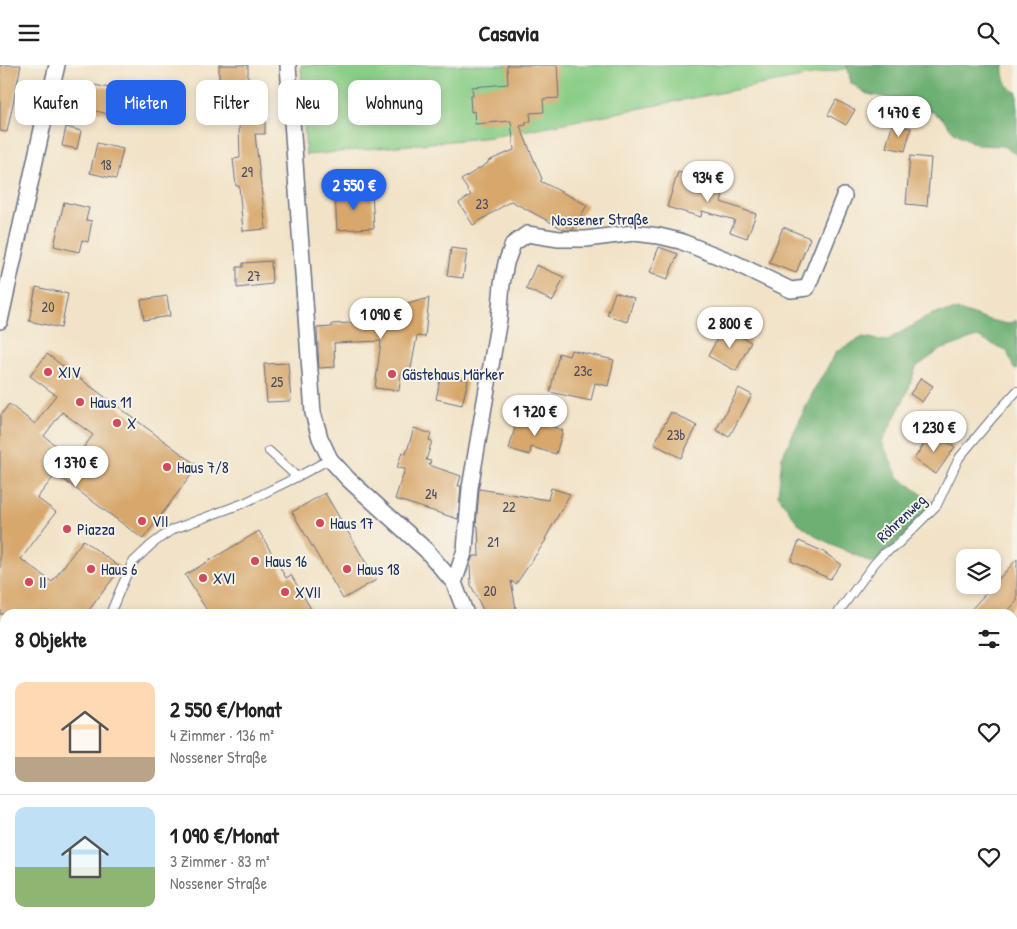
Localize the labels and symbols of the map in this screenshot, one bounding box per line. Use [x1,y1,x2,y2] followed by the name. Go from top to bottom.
[853,95,945,138] pin: 1 470 €
[100,155,112,174] house number: 18
[673,161,743,203] pin: 934 €
[241,162,253,181] house number: 29
[308,169,400,211] pin: 2 550 €
[476,194,488,213] house number: 23
[551,207,649,231] street label: Nossener Straße
[247,266,261,285] house number: 27
[42,297,54,316] house number: 20
[335,297,427,340] pin: 1 090 €
[684,307,776,349] pin: 2 800 €
[58,361,80,383] place label: XIV
[574,361,593,380] house number: 23c
[402,363,504,385] place label: Gästehaus Märker
[42,366,54,378] marker: XIV
[386,368,398,380] marker: Gästehaus Märker
[271,372,283,391] house number: 25
[90,391,132,413] place label: Haus 11
[489,395,581,437] pin: 1 720 €
[74,396,86,408] marker: Haus 11
[888,411,980,453] pin: 1 230 €
[127,412,137,434] place label: X
[111,417,123,429] marker: X
[667,425,686,444] house number: 23b
[30,445,122,488] pin: 1 370 €
[177,456,229,478] place label: Haus 7/8
[161,461,173,473] marker: Haus 7/8
[425,484,437,503] house number: 24
[871,489,931,547] street label: Röhrenweg
[502,497,516,516] house number: 22
[152,510,169,532] place label: VII
[330,512,374,534] place label: Haus 17
[136,515,148,527] marker: VII
[314,517,326,529] marker: Haus 17
[77,518,115,540] place label: Piazza
[61,523,73,535] marker: Piazza
[487,532,499,551] house number: 21
[265,550,307,572] place label: Haus 16
[249,555,261,567] marker: Haus 16
[101,558,137,580] place label: Haus 6
[357,558,400,580] place label: Haus 18
[85,563,97,575] marker: Haus 6
[341,563,353,575] marker: Haus 18
[213,567,235,589] place label: XVI
[39,571,47,593] place label: II
[197,572,209,584] marker: XVI
[23,576,35,588] marker: II
[295,581,321,603] place label: XVII
[484,581,496,600] house number: 20
[279,586,291,598] marker: XVII

